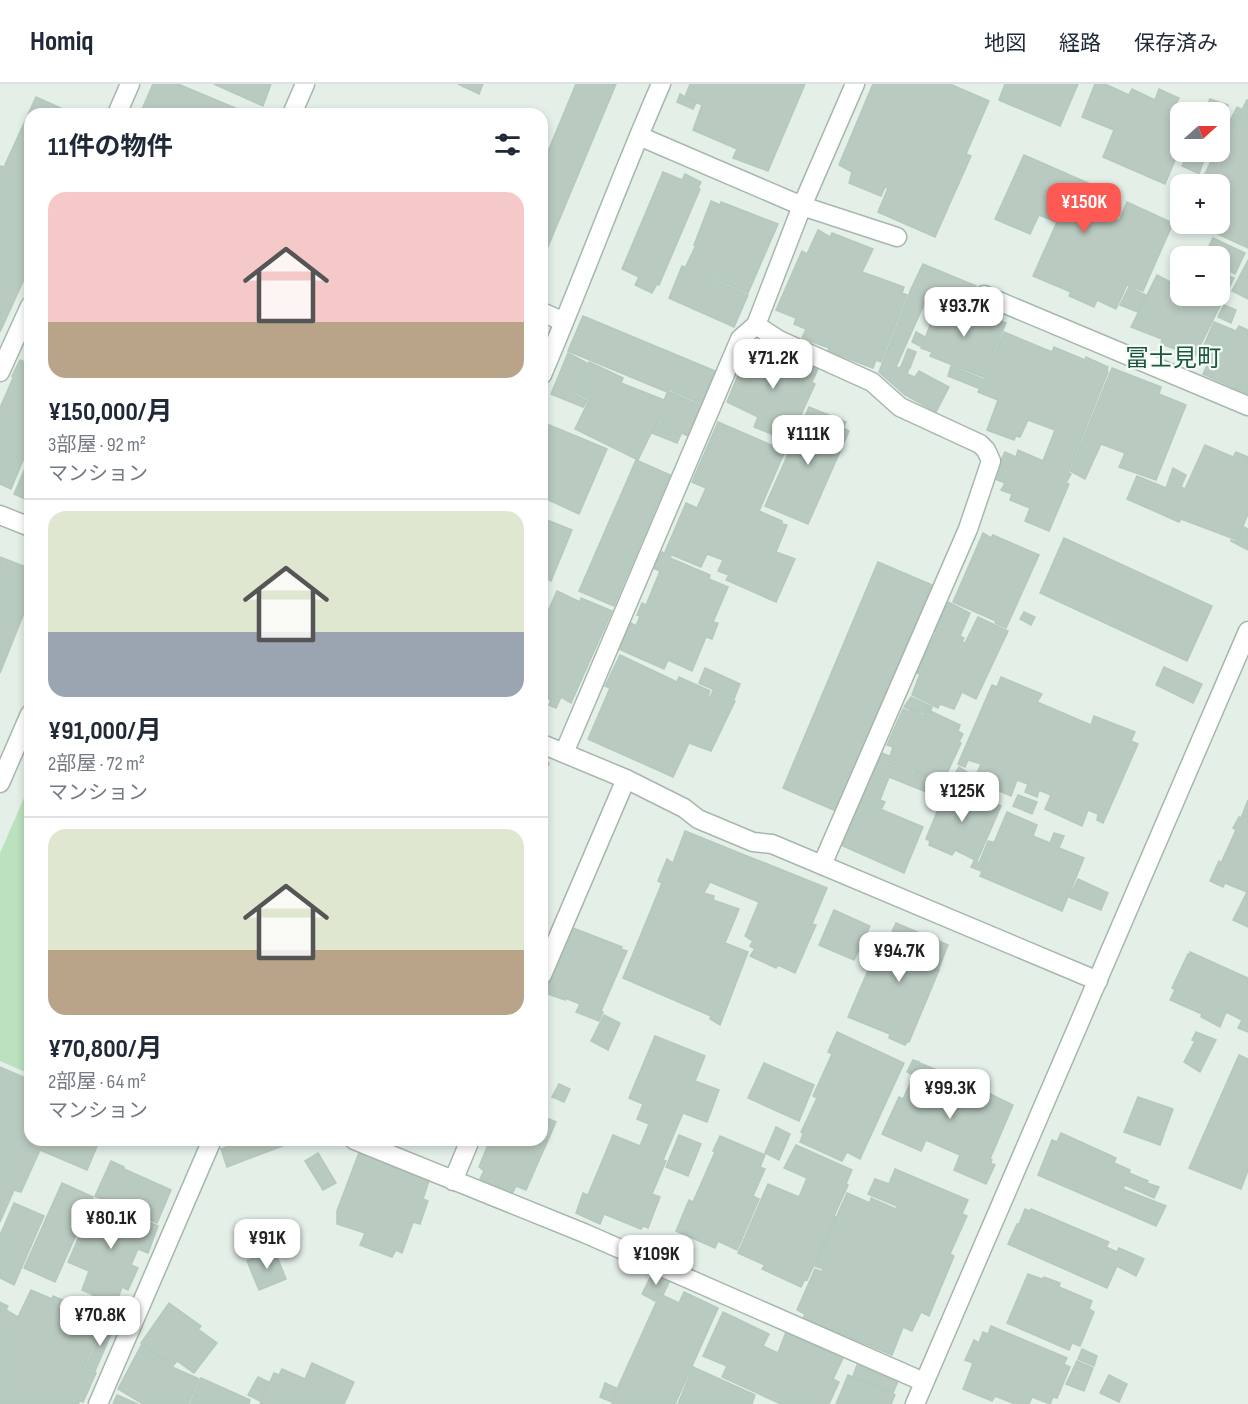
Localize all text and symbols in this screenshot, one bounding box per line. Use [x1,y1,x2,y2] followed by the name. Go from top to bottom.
[30,25,94,58] text: Homiq
[984,31,1026,56] text: 地図
[1059,31,1101,56] text: 経路
[1134,31,1218,56] text: 保存済み
[1170,102,1230,162] north arrow
[1170,102,1230,306] map controls
[491,128,524,161] icon: filters
[48,132,172,163] text: 11件の物件
[1170,174,1230,234] button: +
[1042,183,1126,234] pin: ¥150K
[1061,190,1107,214] text: ¥150K
[232,231,340,339] icon: home
[1170,246,1230,306] button: −
[915,287,1013,338] pin: ¥93.7K
[938,294,990,318] text: ¥93.7K
[724,339,822,390] pin: ¥71.2K
[1125,344,1221,373] district label: 冨士見町
[747,346,799,370] text: ¥71.2K
[48,397,172,428] text: ¥150,000/月
[766,415,850,466] pin: ¥111K
[786,422,830,446] text: ¥111K
[48,433,146,457] text: 3部屋 · 92 m²
[48,462,148,486] text: マンション
[232,550,340,658] icon: home
[48,716,162,747] text: ¥91,000/月
[48,752,145,776] text: 2部屋 · 72 m²
[920,772,1004,823] pin: ¥125K
[939,779,985,803] text: ¥125K
[48,781,148,805] text: マンション
[232,868,340,976] icon: home
[850,932,948,983] pin: ¥94.7K
[873,939,925,963] text: ¥94.7K
[48,1034,162,1065] text: ¥70,800/月
[901,1069,999,1120] pin: ¥99.3K
[48,1070,146,1094] text: 2部屋 · 64 m²
[924,1076,976,1100] text: ¥99.3K
[48,1099,148,1123] text: マンション
[62,1199,160,1250] pin: ¥80.1K
[85,1206,137,1230] text: ¥80.1K
[231,1219,303,1270] pin: ¥91K
[248,1226,286,1250] text: ¥91K
[614,1235,698,1286] pin: ¥109K
[633,1242,679,1266] text: ¥109K
[51,1296,149,1347] pin: ¥70.8K
[74,1303,126,1327] text: ¥70.8K

